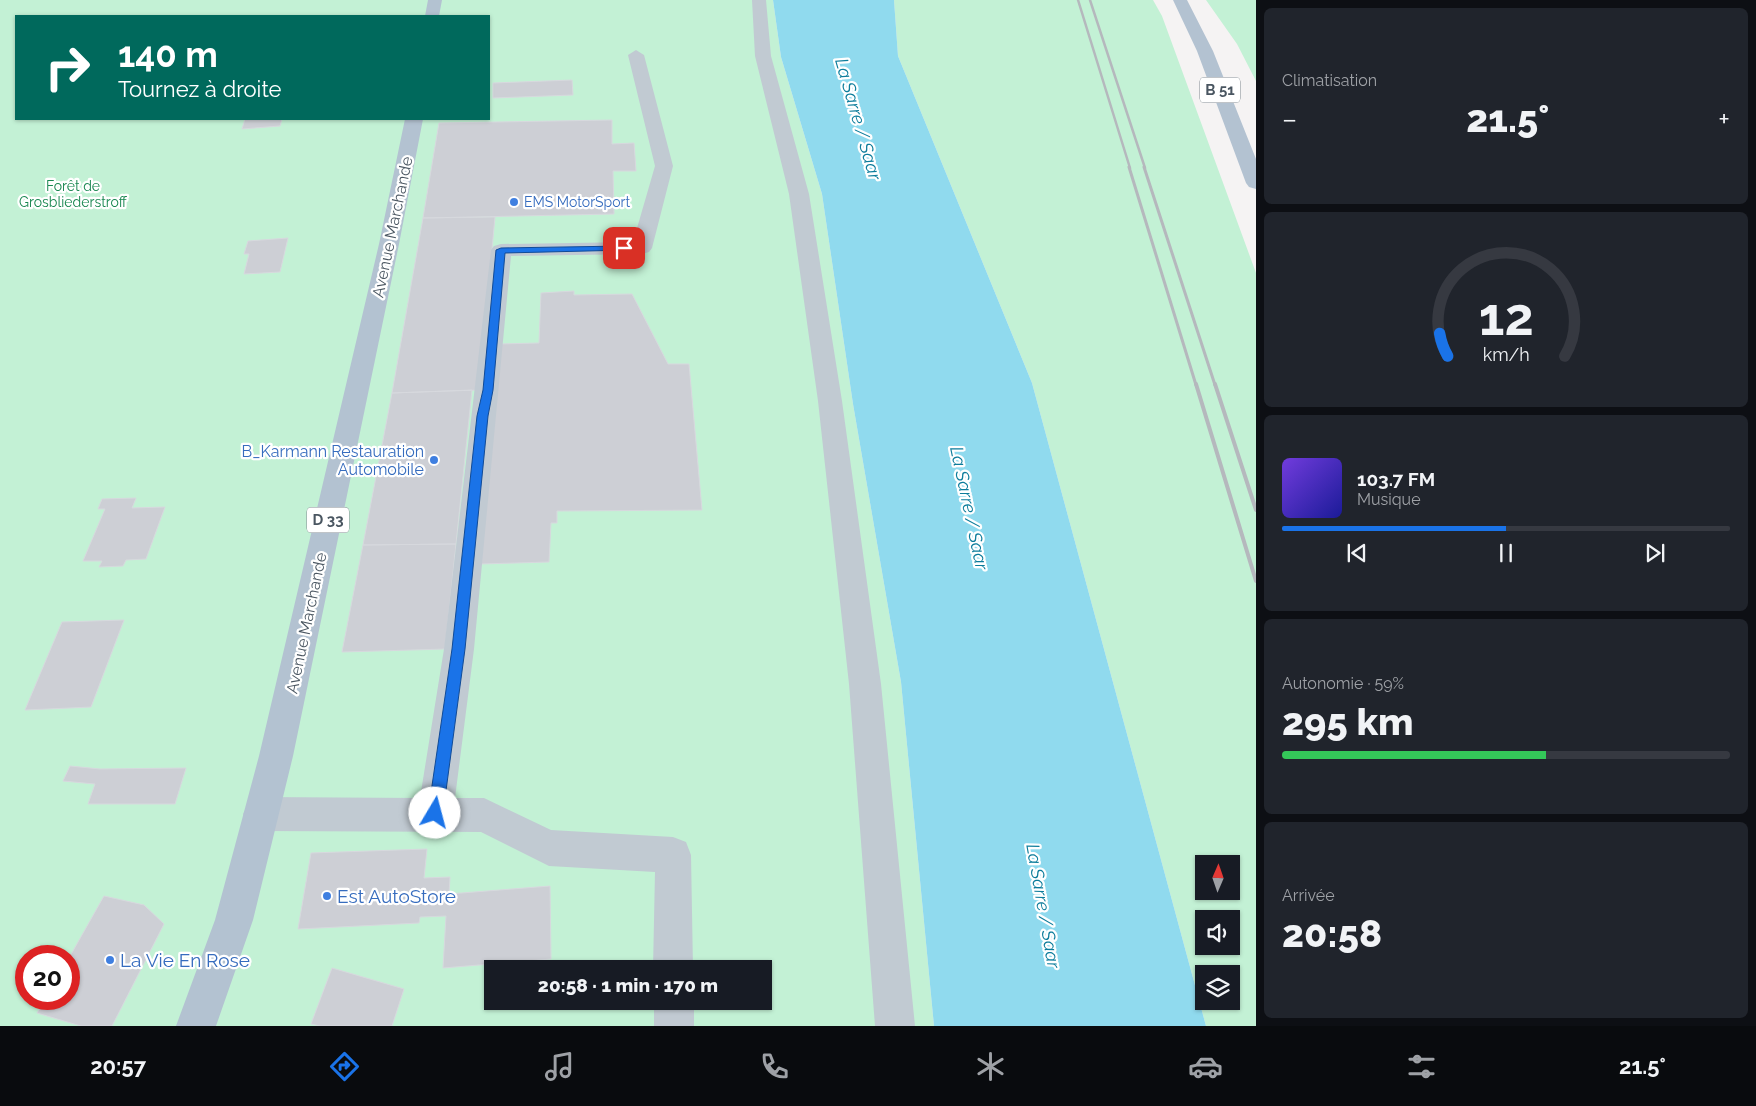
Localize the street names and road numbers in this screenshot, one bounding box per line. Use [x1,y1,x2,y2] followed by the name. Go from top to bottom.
[1200,78,1240,102] road number: B 51
[368,155,417,299] street label: Avenue Marchande
[307,508,349,532] road number: D 33
[282,551,331,695] street label: Avenue Marchande

